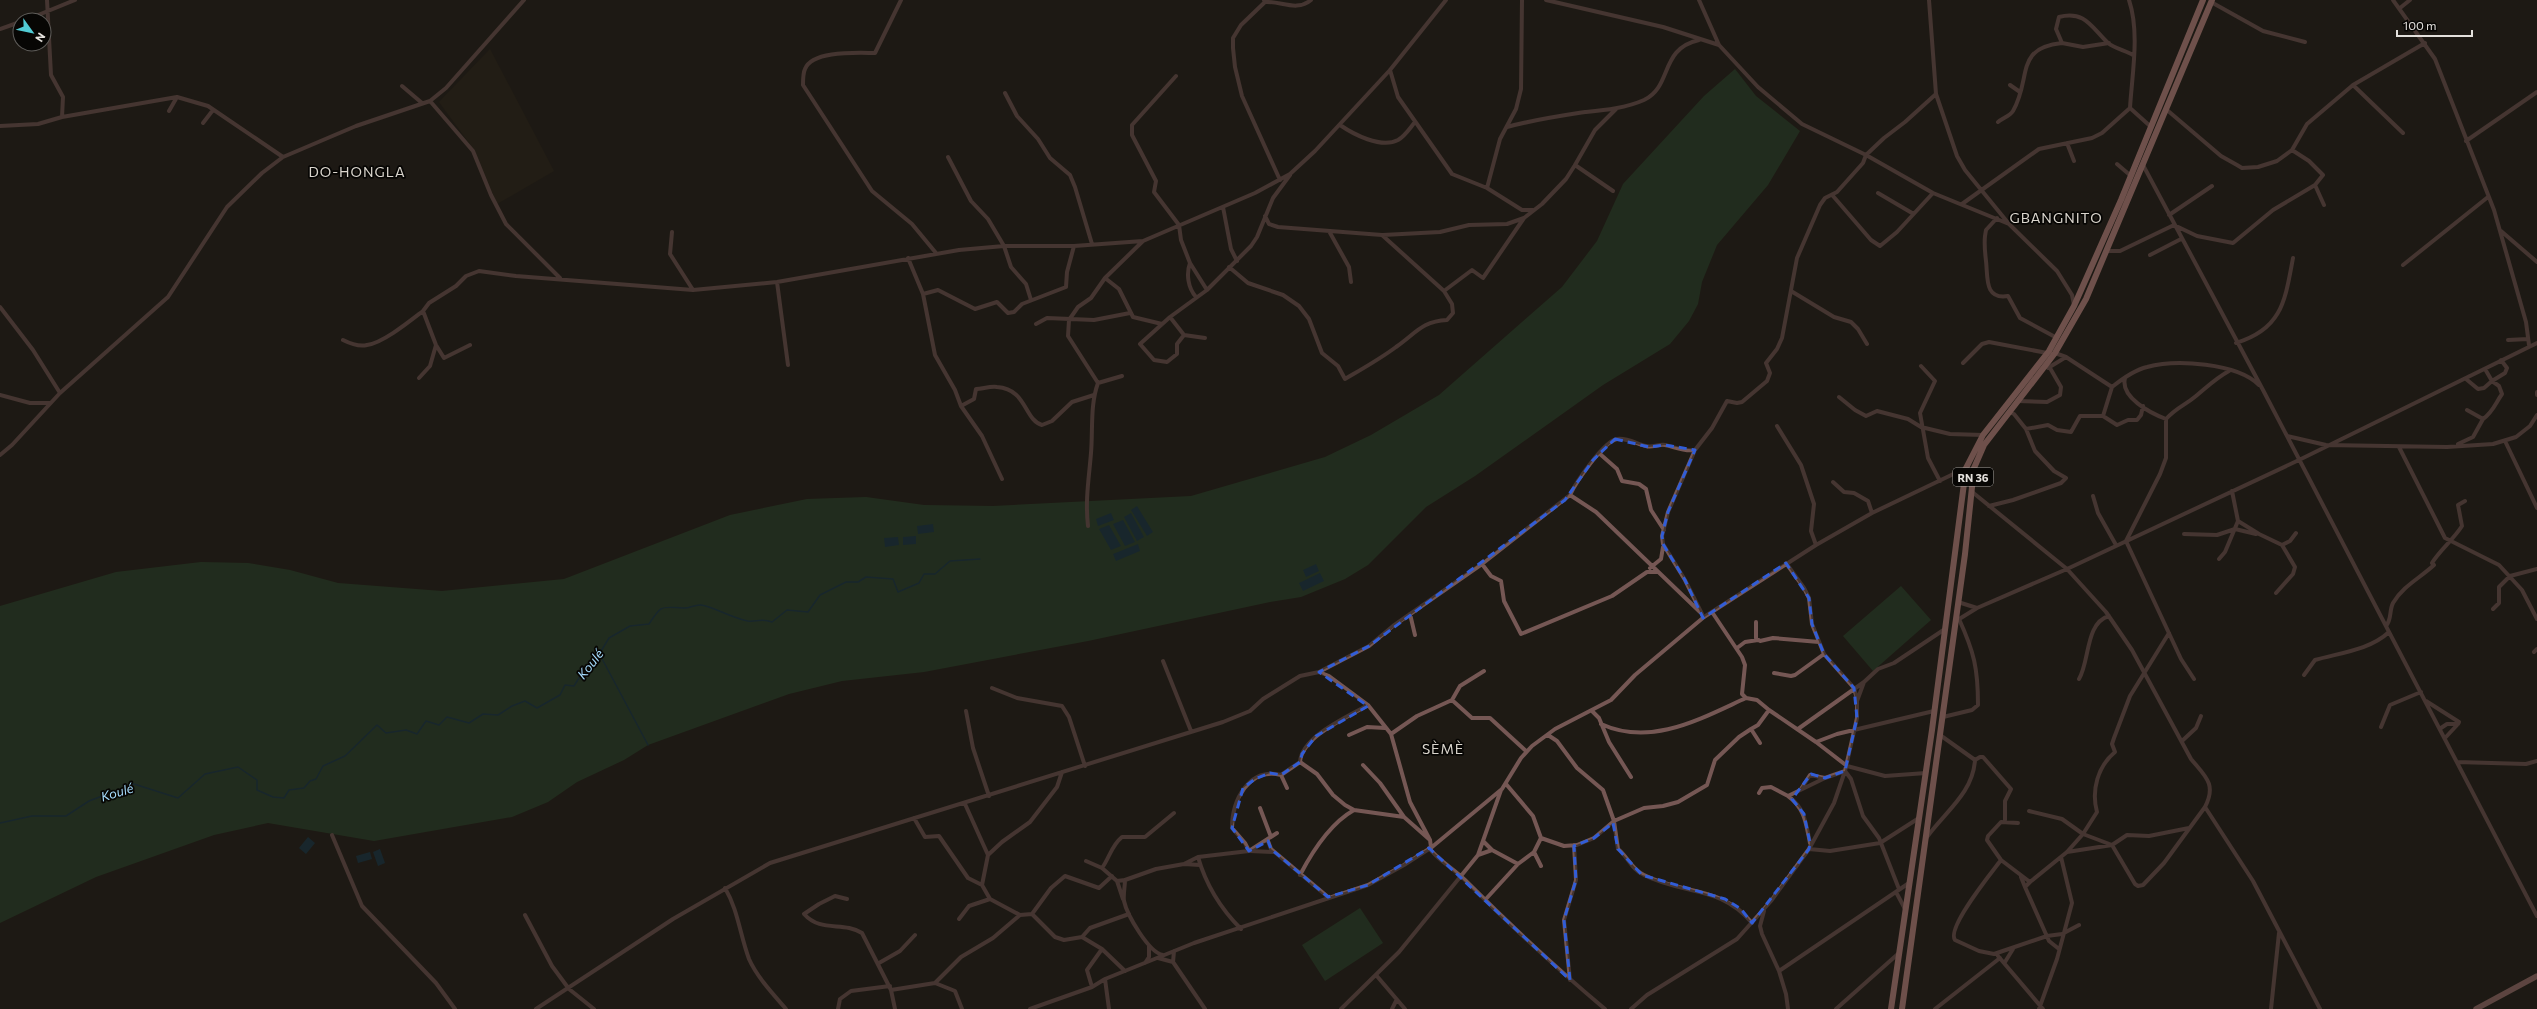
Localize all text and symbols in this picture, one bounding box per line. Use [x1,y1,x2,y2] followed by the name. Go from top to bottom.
[12,12,52,52] north arrow
[2397,12,2472,38] scale bar
[2403,18,2437,32] text: 100 m
[33,31,49,45] text: N
[308,163,406,180] district label: DO-HONGLA
[2009,209,2103,226] district label: GBANGNITO
[1953,468,1993,486] road number: RN 36
[573,645,607,682] water label: Koulé
[1422,740,1464,757] district label: SÈMÈ
[99,779,136,805] water label: Koulé

